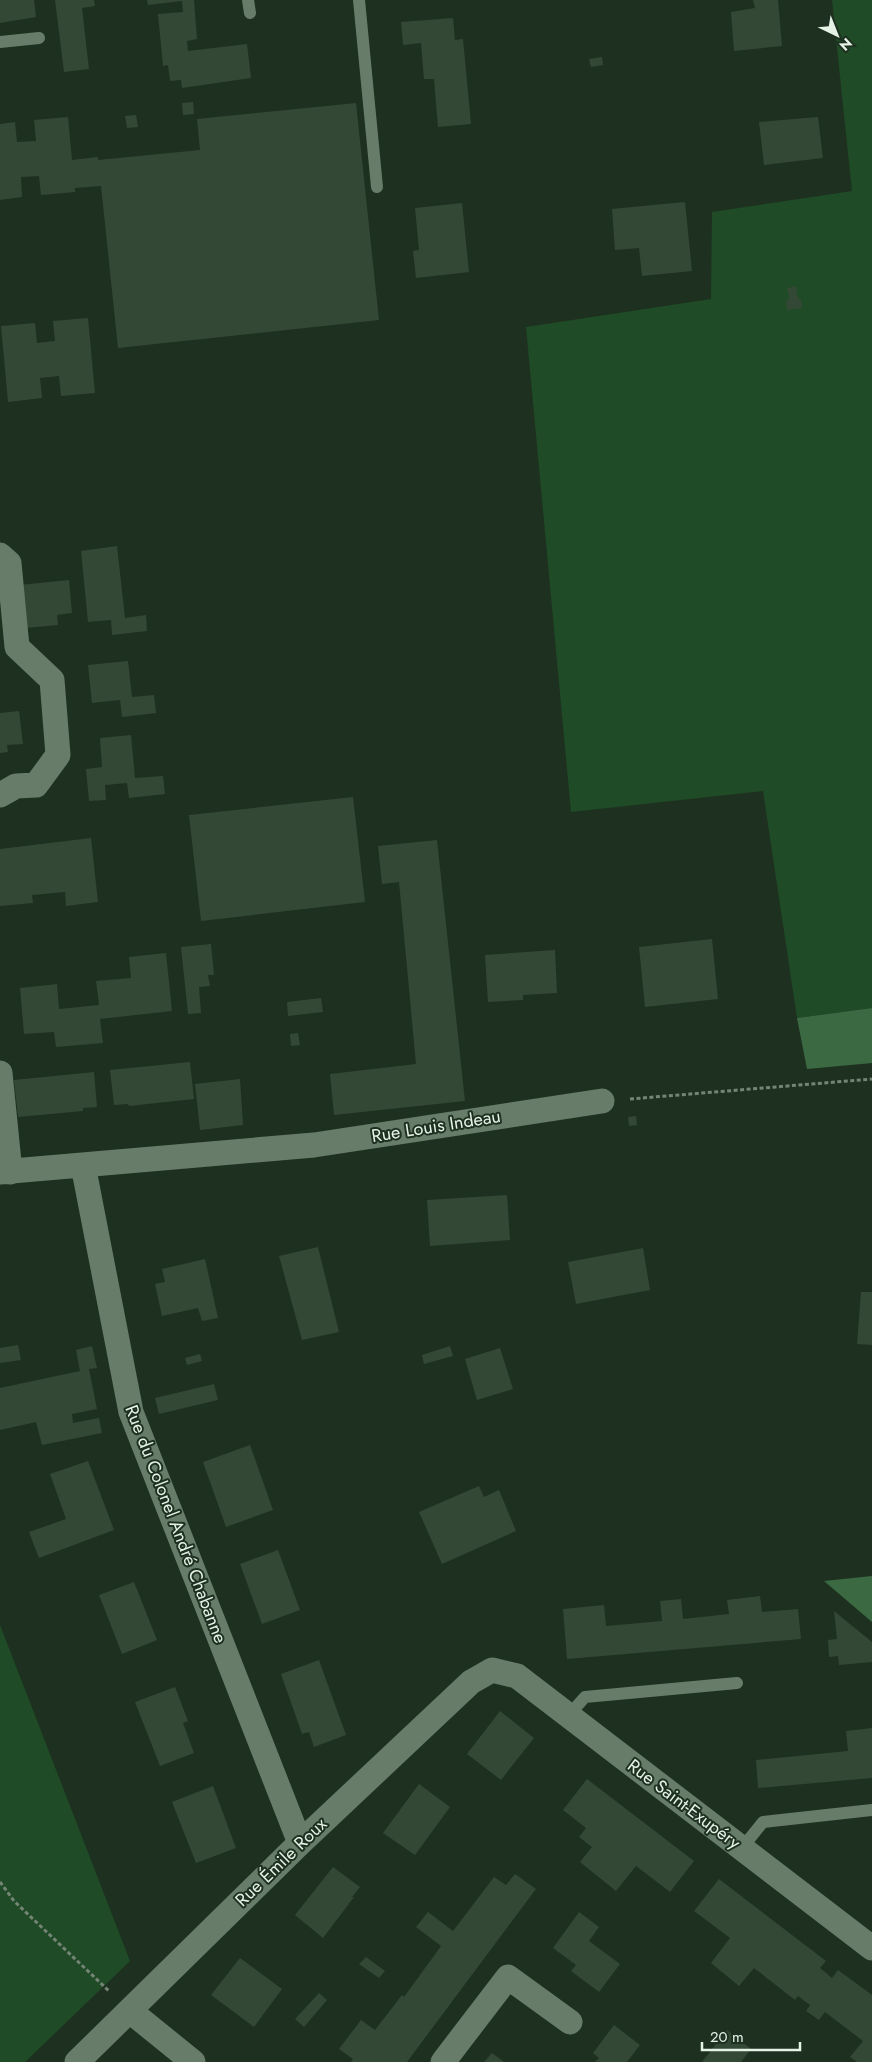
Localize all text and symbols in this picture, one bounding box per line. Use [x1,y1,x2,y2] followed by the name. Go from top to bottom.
[812,10,862,60] north arrow
[835,33,857,56] text: N
[370,1103,502,1149] street label: Rue Louis Indeau
[118,1401,234,1647] street label: Rue du Colonel André Chabanne
[622,1753,746,1855] street label: Rue Saint-Exupéry
[229,1811,333,1913] street label: Rue Émile Roux
[702,2020,800,2052] scale bar
[710,2026,744,2048] text: 20 m

